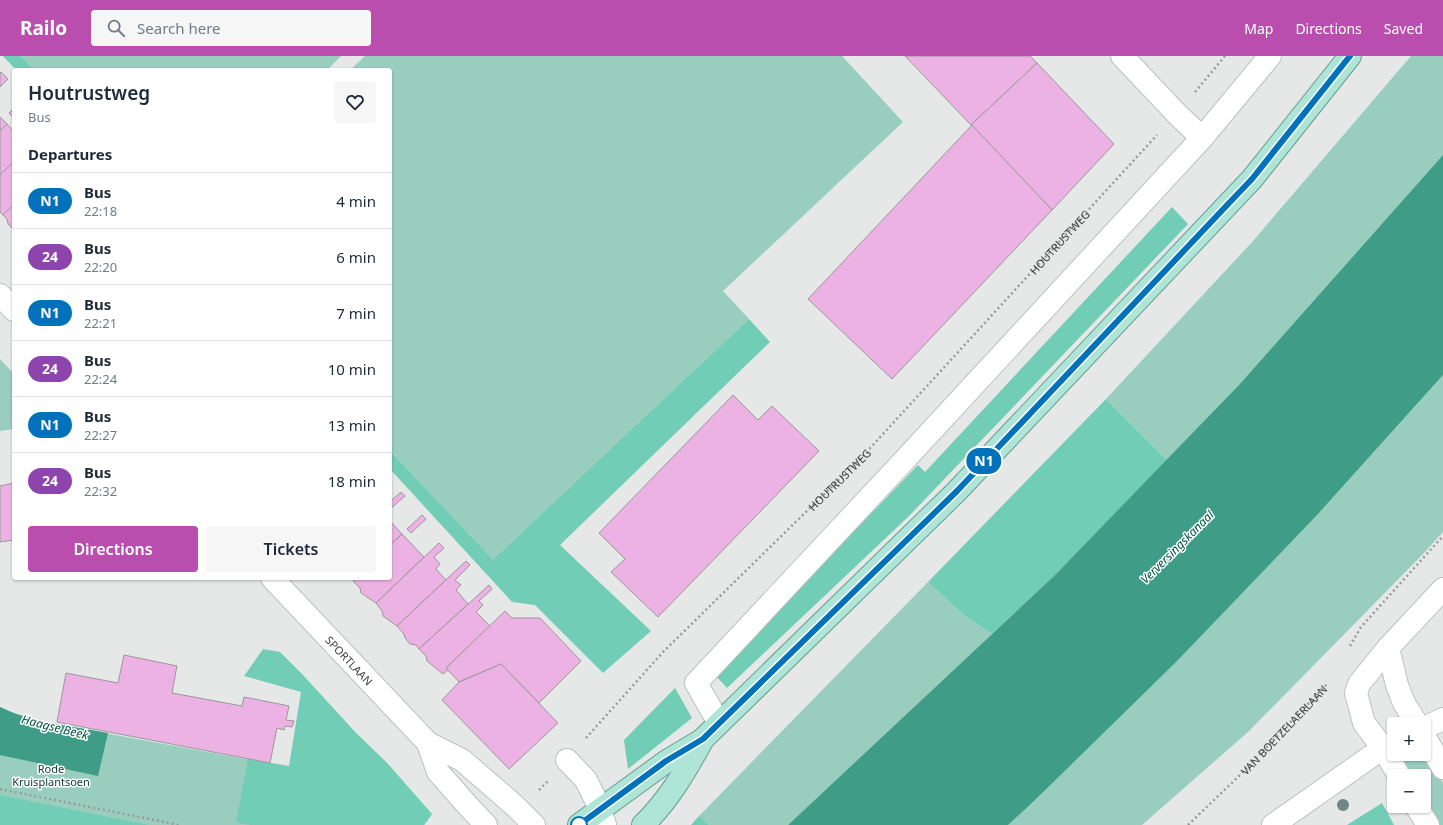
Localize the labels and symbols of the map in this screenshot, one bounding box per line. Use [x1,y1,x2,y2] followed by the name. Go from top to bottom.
[1026,206,1093,277] street label: HOUTRUSTWEG
[804,445,874,514] street label: HOUTRUSTWEG
[966,448,1002,474] line badge: N1
[1137,506,1218,587] water label: Verversingskanaal
[323,632,377,688] street label: SPORTLAAN
[1237,681,1330,778] street label: VAN BOETZELAERLAAN
[20,711,91,744] water label: Haagse Beek
[12,761,90,789] park label: Rode Kruisplantsoen
[570,816,588,825] unlabelled marker

